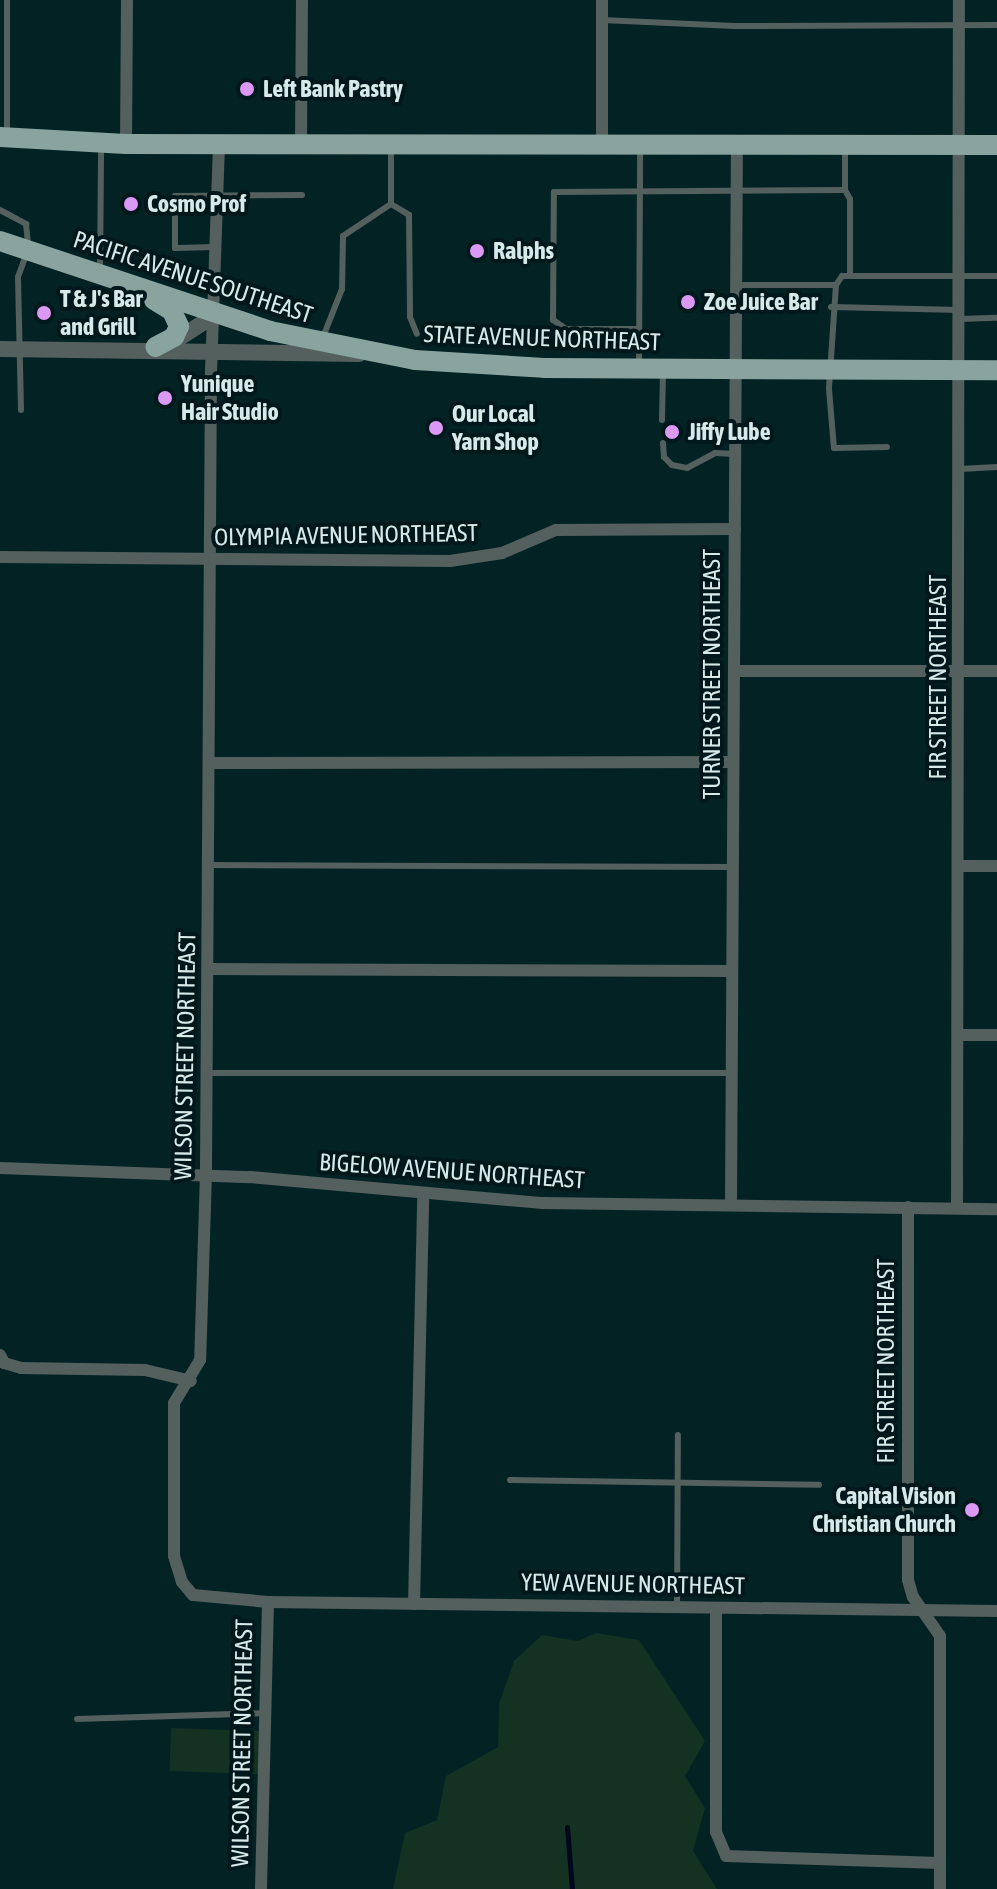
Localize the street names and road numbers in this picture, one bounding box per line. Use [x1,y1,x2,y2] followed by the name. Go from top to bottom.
[70,225,316,329] street label: PACIFIC AVENUE SOUTHEAST
[423,319,661,357] street label: STATE AVENUE NORTHEAST
[214,518,478,552] street label: OLYMPIA AVENUE NORTHEAST
[698,549,726,799] street label: TURNER STREET NORTHEAST
[924,574,952,780] street label: FIR STREET NORTHEAST
[168,932,202,1180] street label: WILSON STREET NORTHEAST
[318,1147,586,1195] street label: BIGELOW AVENUE NORTHEAST
[872,1258,900,1464] street label: FIR STREET NORTHEAST
[521,1568,745,1600] street label: YEW AVENUE NORTHEAST
[225,1619,259,1867] street label: WILSON STREET NORTHEAST

